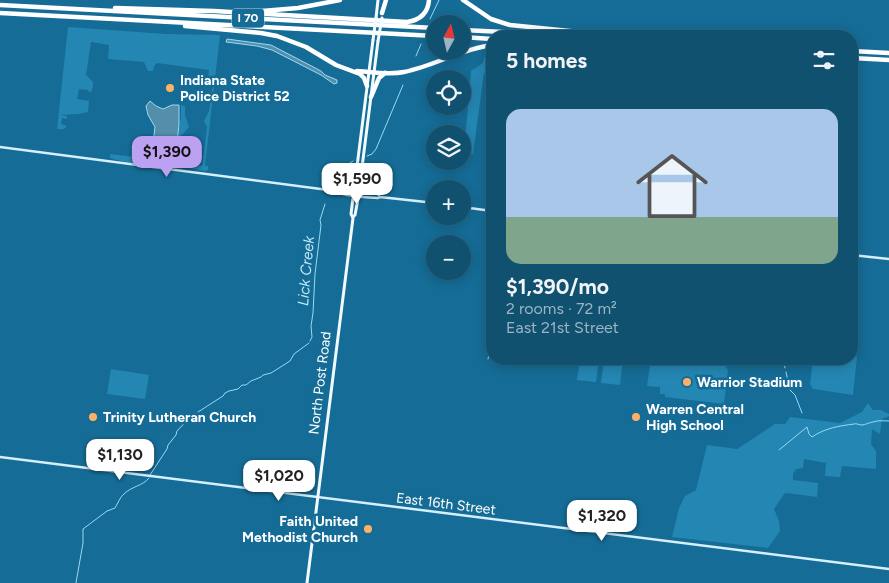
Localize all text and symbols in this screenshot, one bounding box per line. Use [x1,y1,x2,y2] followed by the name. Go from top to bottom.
[232,8,264,28] road number: I 70
[426,15,471,60] north arrow
[426,15,471,280] map controls
[810,46,838,74] icon: filters
[506,48,587,73] text: 5 homes
[426,70,471,115] button: locate
[180,72,290,105] place label: Indiana State Police District 52
[164,82,176,94] marker: Indiana State Police District 52
[426,125,471,170] button: layers
[126,136,208,178] pin: $1,390
[627,141,717,231] icon: home
[143,142,191,161] text: $1,390
[316,162,398,205] pin: $1,590
[333,169,381,188] text: $1,590
[426,180,471,225] button: +
[294,235,318,307] water label: Lick Creek
[426,235,471,280] button: −
[506,274,609,299] text: $1,390/mo
[506,299,617,318] text: 2 rooms · 72 m²
[506,318,619,337] text: East 21st Street
[305,330,335,436] street label: North Post Road
[697,374,802,391] place label: Warrior Stadium
[681,376,693,388] marker: Warrior Stadium
[646,401,744,434] place label: Warren Central High School
[103,409,256,426] place label: Trinity Lutheran Church
[87,411,99,423] marker: Trinity Lutheran Church
[630,411,642,423] marker: Warren Central High School
[79,438,161,481] pin: $1,130
[97,445,143,464] text: $1,130
[238,460,320,502] pin: $1,020
[254,466,304,485] text: $1,020
[395,489,497,519] street label: East 16th Street
[561,500,643,542] pin: $1,320
[578,506,626,525] text: $1,320
[242,513,358,546] place label: Faith United Methodist Church
[362,523,374,535] marker: Faith United Methodist Church

